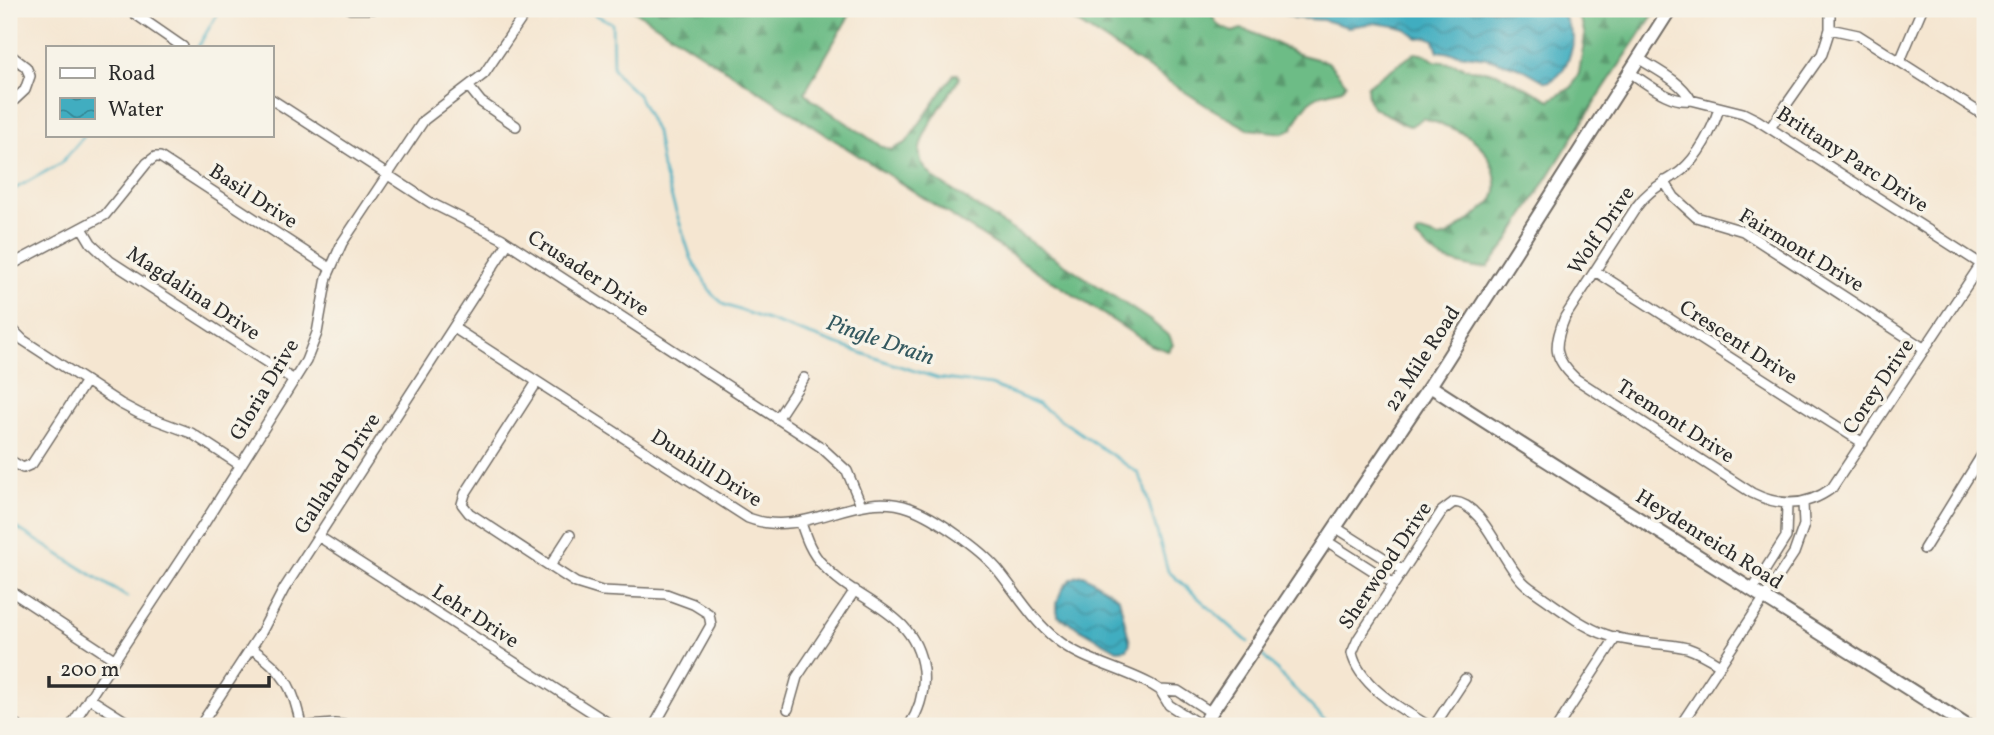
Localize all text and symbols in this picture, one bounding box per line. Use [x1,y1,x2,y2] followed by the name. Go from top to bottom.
[46,46,273,136] legend
[108,60,155,89] text: Road
[108,96,164,125] text: Water
[1770,100,1934,220] street label: Brittany Parc Drive
[203,157,303,237] street label: Basil Drive
[1562,181,1642,281] street label: Wolf Drive
[1733,202,1869,300] street label: Fairmont Drive
[521,224,655,324] street label: Crusader Drive
[120,240,266,348] street label: Magdalina Drive
[1673,294,1803,392] street label: Crescent Drive
[1378,301,1468,417] street label: 22 Mile Road
[822,308,938,374] water label: Pingle Drain
[1836,333,1922,441] street label: Corey Drive
[223,334,307,446] street label: Gloria Drive
[1610,373,1740,471] street label: Tremont Drive
[288,408,388,540] street label: Gallahad Drive
[645,423,767,515] street label: Dunhill Drive
[1630,483,1788,597] street label: Heydenreich Road
[1332,496,1440,636] street label: Sherwood Drive
[426,578,524,656] street label: Lehr Drive
[49,644,270,688] scale bar
[60,656,120,685] text: 200 m

